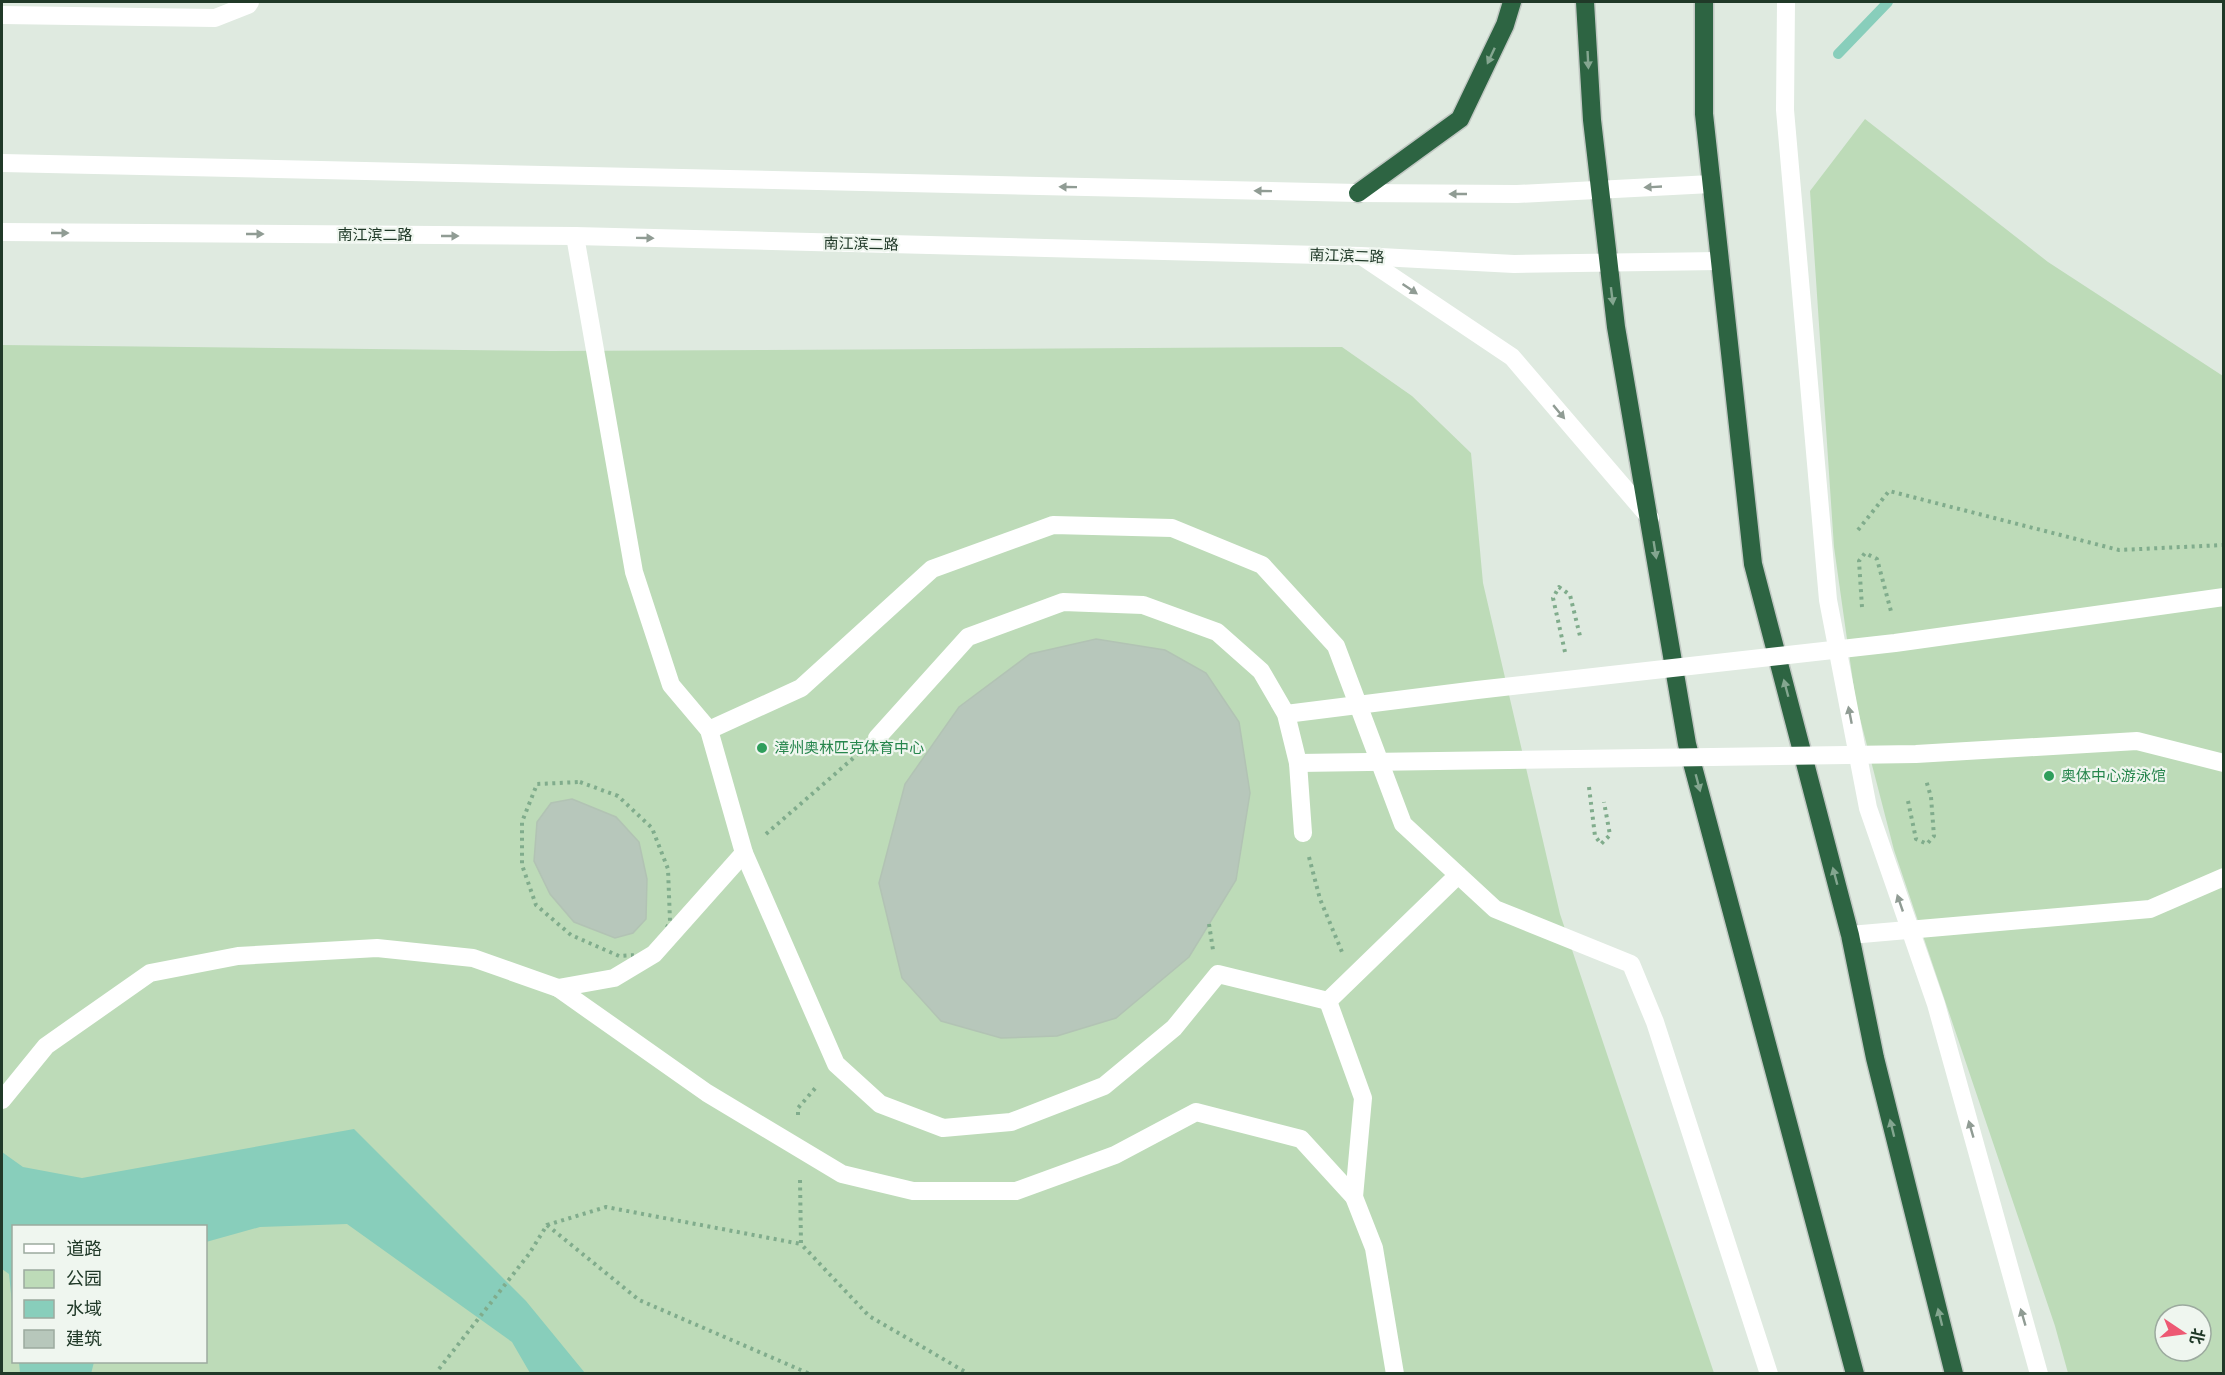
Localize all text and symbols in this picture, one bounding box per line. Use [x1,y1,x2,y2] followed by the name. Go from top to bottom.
[1486,47,1495,64] one-way arrow
[1584,50,1593,69] one-way arrow
[1059,182,1078,192] one-way arrow
[1643,182,1662,191] one-way arrow
[1254,186,1273,196] one-way arrow
[1449,189,1468,199] one-way arrow
[337,226,413,244] street label: 南江滨二路
[50,228,69,238] one-way arrow
[245,229,264,239] one-way arrow
[440,231,459,240] one-way arrow
[635,233,654,243] one-way arrow
[823,234,899,254] street label: 南江滨二路
[1309,246,1385,266] street label: 南江滨二路
[1402,283,1418,294] one-way arrow
[1608,286,1617,305] one-way arrow
[1552,404,1565,419] one-way arrow
[1651,541,1660,560] one-way arrow
[1780,678,1790,697] one-way arrow
[1845,706,1854,725] one-way arrow
[774,739,924,757] place label: 漳州奥林匹克体育中心
[755,741,769,755] marker: 漳州奥林匹克体育中心
[2061,767,2166,785] place label: 奥体中心游泳馆
[2042,769,2056,783] marker: 奥体中心游泳馆
[1693,774,1703,792] one-way arrow
[1830,867,1839,885] one-way arrow
[1895,894,1904,912] one-way arrow
[1887,1119,1897,1137] one-way arrow
[1966,1120,1975,1138] one-way arrow
[12,1225,207,1363] legend
[66,1238,102,1260] text: 道路
[66,1268,102,1290] text: 公园
[66,1298,102,1320] text: 水域
[2153,1303,2213,1363] north arrow
[1935,1308,1945,1326] one-way arrow
[2018,1308,2027,1326] one-way arrow
[2185,1326,2208,1346] text: 北
[66,1328,102,1350] text: 建筑

